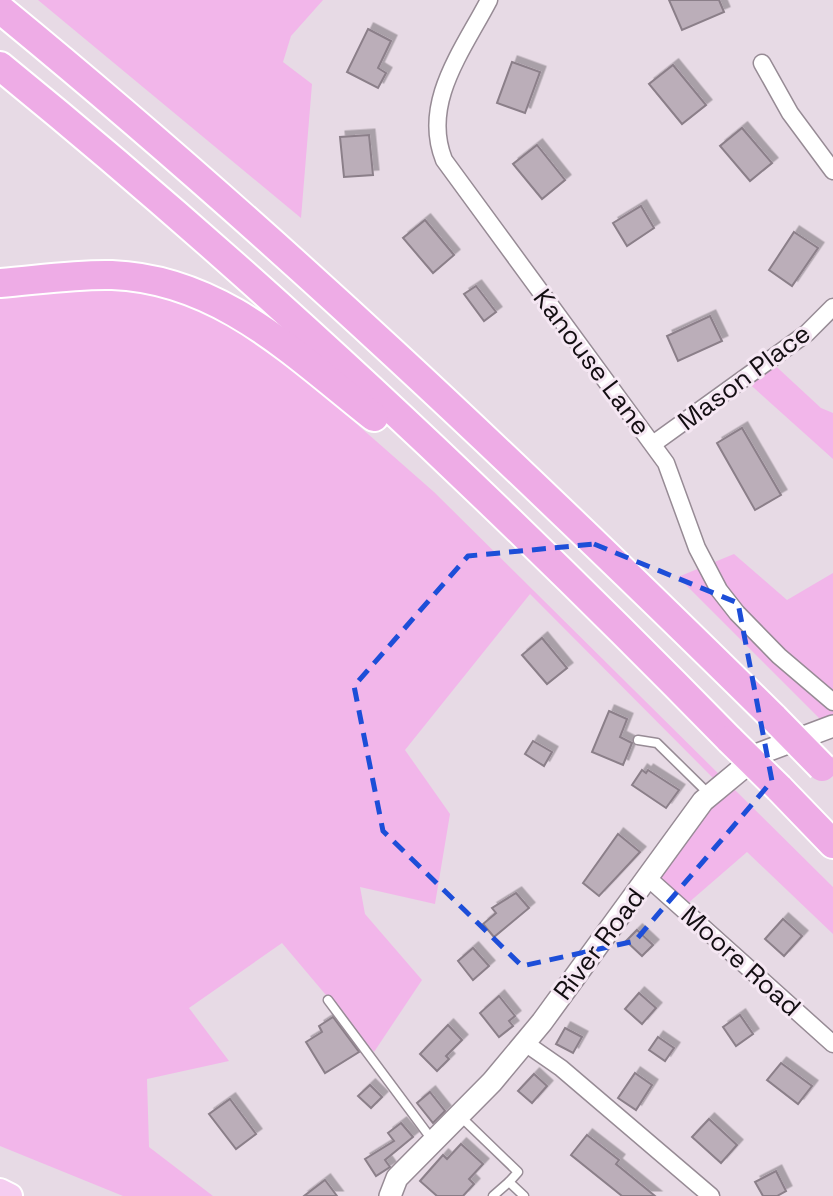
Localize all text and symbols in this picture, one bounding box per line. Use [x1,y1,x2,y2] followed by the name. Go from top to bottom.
[526,282,658,442] street label: Kanouse Lane
[671,316,817,438] street label: Mason Place
[546,881,652,1007] street label: River Road
[674,898,808,1024] street label: Moore Road

